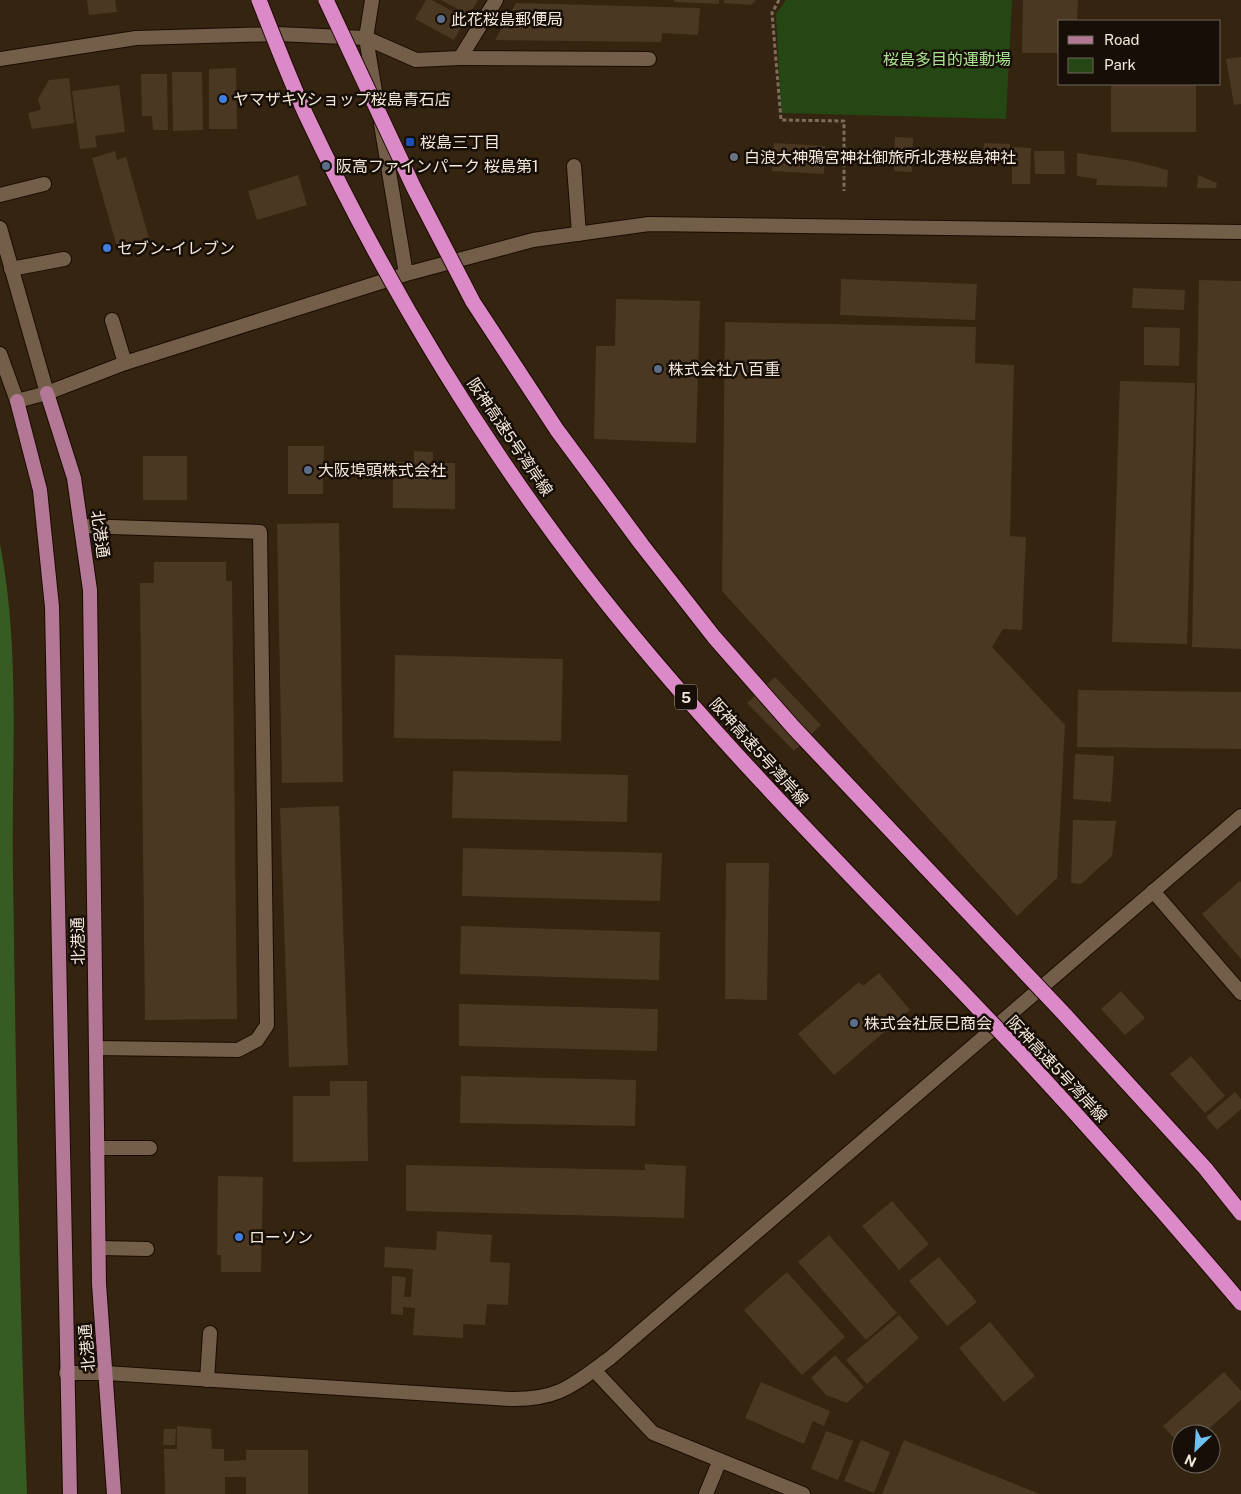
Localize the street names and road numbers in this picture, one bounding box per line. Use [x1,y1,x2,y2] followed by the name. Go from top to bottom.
[463,374,557,500] street label: 阪神高速5号湾岸線
[87,509,113,559] street label: 北港通
[675,684,697,710] road number: 5
[706,694,812,810] street label: 阪神高速5号湾岸線
[68,917,88,965] street label: 北港通
[1003,1012,1111,1126] street label: 阪神高速5号湾岸線
[75,1323,99,1373] street label: 北港通

